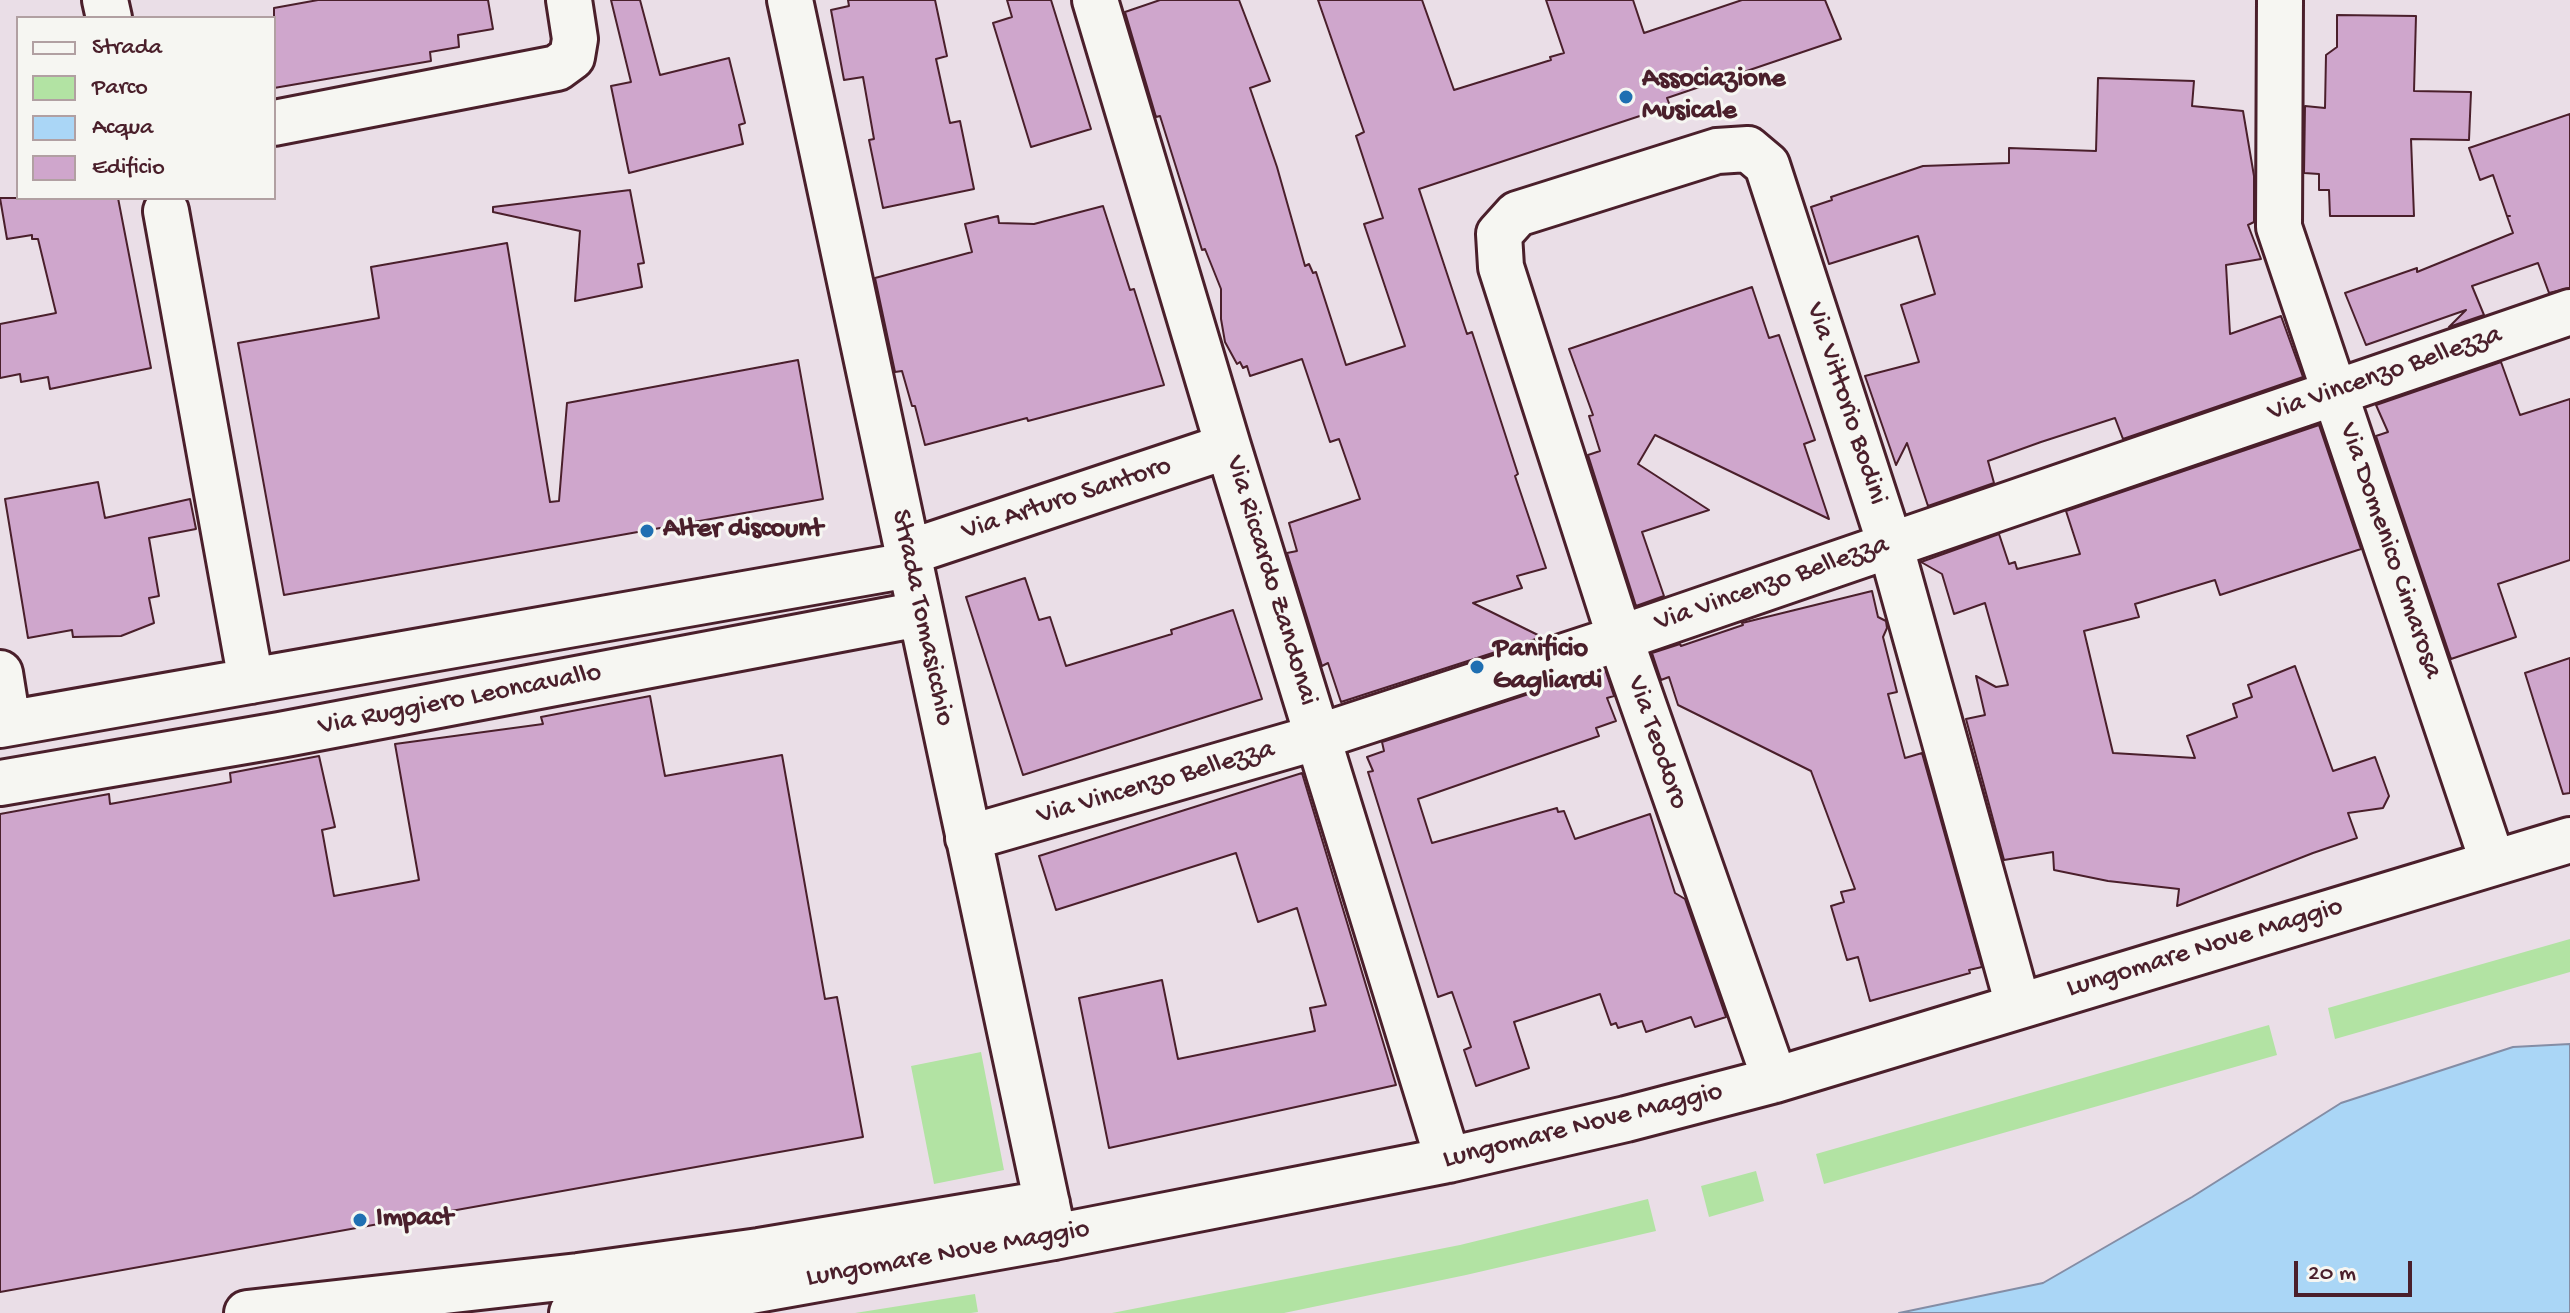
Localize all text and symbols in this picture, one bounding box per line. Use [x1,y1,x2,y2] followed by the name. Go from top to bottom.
[16,16,276,200] legend
[92,34,162,63] text: Strada
[1642,64,1786,130] place label: Associazione Musicale
[92,74,148,103] text: Parco
[1617,88,1635,106] marker: Associazione Musicale
[92,114,153,143] text: Acqua
[92,154,165,183] text: Edificio
[1796,299,1894,509] street label: Via Vittorio Bodini
[2264,319,2506,431] street label: Via Vincenzo Bellezza
[2329,419,2449,683] street label: Via Domenico Cimarosa
[958,450,1176,550] street label: Via Arturo Santoro
[1216,452,1324,710] street label: Via Riccardo Zandonai
[882,507,960,729] street label: Strada Tomasicchio
[663,514,823,548] place label: Alter discount
[638,522,656,540] marker: Alter discount
[1651,529,1893,641] street label: Via Vincenzo Bellezza
[1493,634,1602,700] place label: Panificio Gagliardi
[316,657,604,745] street label: Via Ruggiero Leoncavallo
[1468,658,1486,676] marker: Panificio Gagliardi
[1617,672,1695,814] street label: Via Teodoro
[1033,734,1279,834] street label: Via Vincenzo Bellezza
[2063,891,2347,1007] street label: Lungomare Nove Maggio
[1440,1076,1726,1178] street label: Lungomare Nove Maggio
[376,1203,453,1237] place label: Impact
[351,1211,369,1229] marker: Impact
[804,1214,1092,1296] street label: Lungomare Nove Maggio
[2298,1245,2416,1295] scale bar
[2308,1260,2356,1289] text: 20 m

